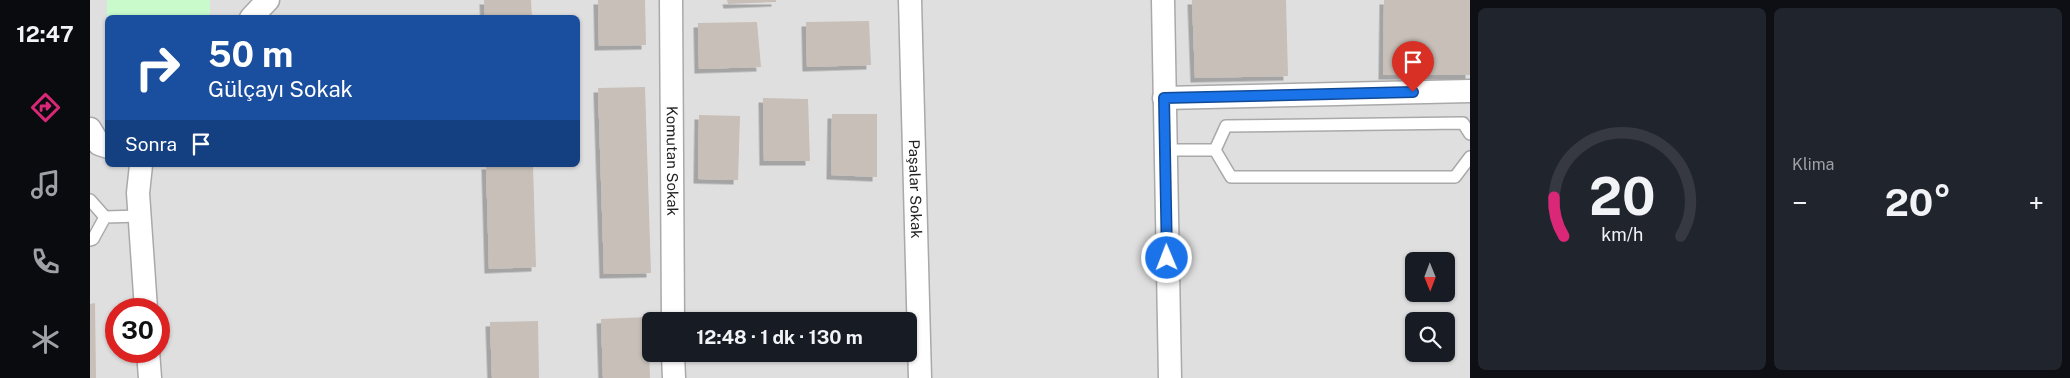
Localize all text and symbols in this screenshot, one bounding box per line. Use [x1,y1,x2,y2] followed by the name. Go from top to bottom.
[16,21,74,47] text: 12:47
[208,34,293,75] text: 50 m
[125,35,190,100] icon: right
[1392,41,1434,92] pin
[1399,48,1427,76] icon: arrive
[208,76,353,102] text: Gülçayı Sokak
[28,90,63,125] icon: directions
[664,106,681,216] street label: Komutan Sokak
[187,130,215,158] icon: arrive
[125,133,177,155] text: Sonra
[906,139,925,239] street label: Paşalar Sokak
[1792,155,1834,174] text: Klima
[1589,166,1655,227] text: 20
[28,167,63,202] icon: music
[1885,180,1951,225] text: 20°
[1792,186,1808,219] text: −
[2028,186,2044,219] text: +
[1601,224,1643,245] text: km/h
[1140,231,1192,283] position arrow
[28,244,63,279] icon: phone
[1405,252,1455,302] north arrow
[1405,252,1455,362] map controls
[105,298,170,363] speed limit sign: 30
[1405,312,1455,362] button: search
[28,322,63,357] icon: climate
[696,326,863,348] text: 12:48 · 1 dk · 130 m

